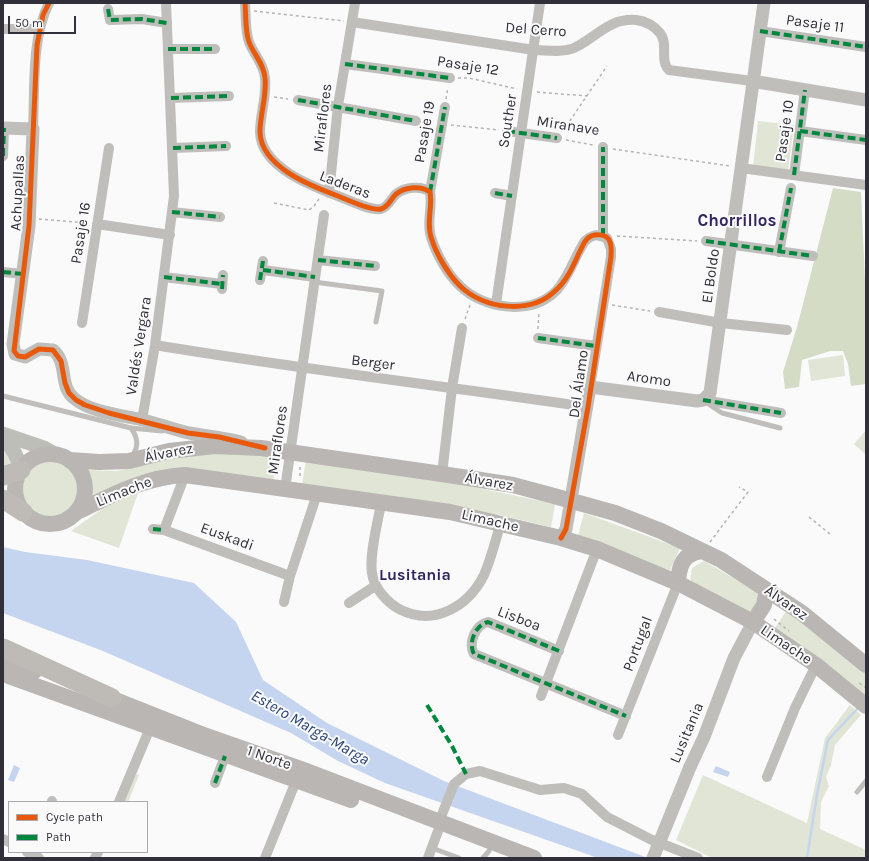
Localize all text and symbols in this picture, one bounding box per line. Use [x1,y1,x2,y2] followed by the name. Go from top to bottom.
[10,8,78,34] scale bar
[785,11,845,37] street label: Pasaje 11
[15,16,43,30] text: 50 m
[505,19,567,41] street label: Del Cerro
[436,52,500,80] street label: Pasaje 12
[310,82,336,154] street label: Miraflores
[495,93,521,149] street label: Souther
[772,99,798,163] street label: Pasaje 10
[411,100,439,164] street label: Pasaje 19
[535,112,601,140] street label: Miranave
[7,155,29,231] street label: Achupallas
[317,167,373,203] street label: Laderas
[67,201,95,265] street label: Pasaje 16
[698,211,776,231] district label: Chorrillos
[698,248,724,304] street label: El Boldo
[122,295,156,397] street label: Valdés Vergara
[565,349,593,419] street label: Del Álamo
[350,351,396,375] street label: Berger
[626,367,672,391] street label: Aromo
[264,404,292,476] street label: Miraflores
[143,440,195,466] street label: Álvarez
[463,469,515,495] street label: Álvarez
[94,473,154,511] street label: Limache
[460,506,520,536] street label: Limache
[198,519,256,555] street label: Euskadi
[379,565,451,585] district label: Lusitania
[761,582,811,624] street label: Álvarez
[495,603,543,635] street label: Lisboa
[619,614,657,674] street label: Portugal
[757,621,815,669] street label: Limache
[247,686,373,770] water label: Estero Marga-Marga
[666,700,708,766] street label: Lusitania
[244,742,294,774] street label: 1 Norte
[8,801,148,853] legend
[46,810,103,824] text: Cycle path
[46,830,71,844] text: Path

